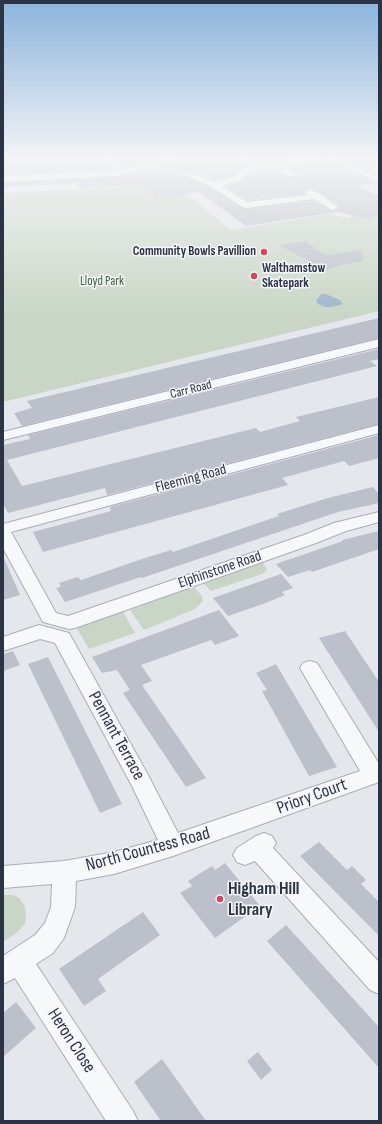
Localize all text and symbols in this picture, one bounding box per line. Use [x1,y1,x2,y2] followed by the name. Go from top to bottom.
[133,244,256,260] place label: Community Bowls Pavillion
[259,247,269,257] marker: Community Bowls Pavillion
[262,261,325,292] place label: Walthamstow Skatepark
[249,271,259,281] marker: Walthamstow Skatepark
[80,274,124,290] park label: Lloyd Park
[169,377,213,403] street label: Carr Road
[154,461,228,497] street label: Fleeming Road
[176,547,264,593] street label: Elphinstone Road
[83,688,149,784] street label: Pennant Terrace
[274,774,350,820] street label: Priory Court
[84,823,212,877] street label: North Countess Road
[228,878,299,920] place label: Higham Hill Library
[215,894,225,904] marker: Higham Hill Library
[42,1005,100,1077] street label: Heron Close

